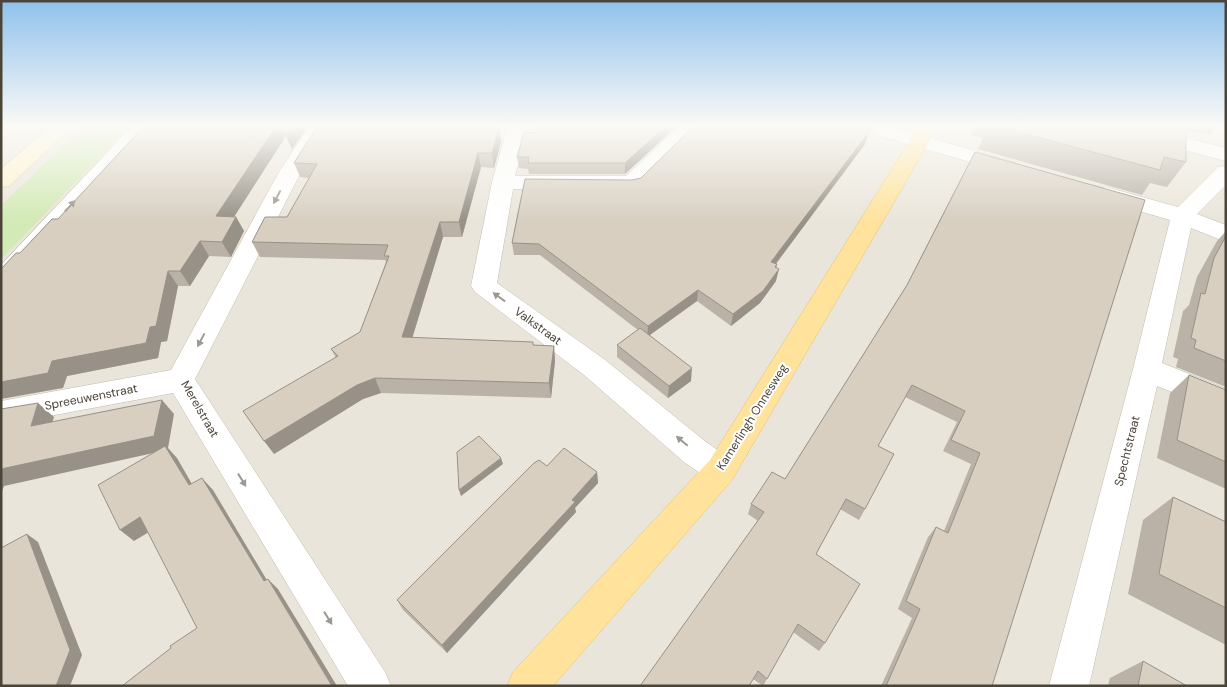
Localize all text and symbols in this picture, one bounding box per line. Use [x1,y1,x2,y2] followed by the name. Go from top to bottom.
[273,189,281,204] one-way arrow
[64,201,76,213] one-way arrow
[492,292,506,302] one-way arrow
[511,303,565,349] street label: Valkstraat
[197,333,205,348] one-way arrow
[713,361,791,473] street label: Kamerlingh Onnesweg
[177,378,223,441] street label: Merelstraat
[43,380,139,414] street label: Spreeuwenstraat
[1110,414,1144,488] street label: Spechtstraat
[675,435,688,446] one-way arrow
[238,473,247,486] one-way arrow
[324,611,333,624] one-way arrow

